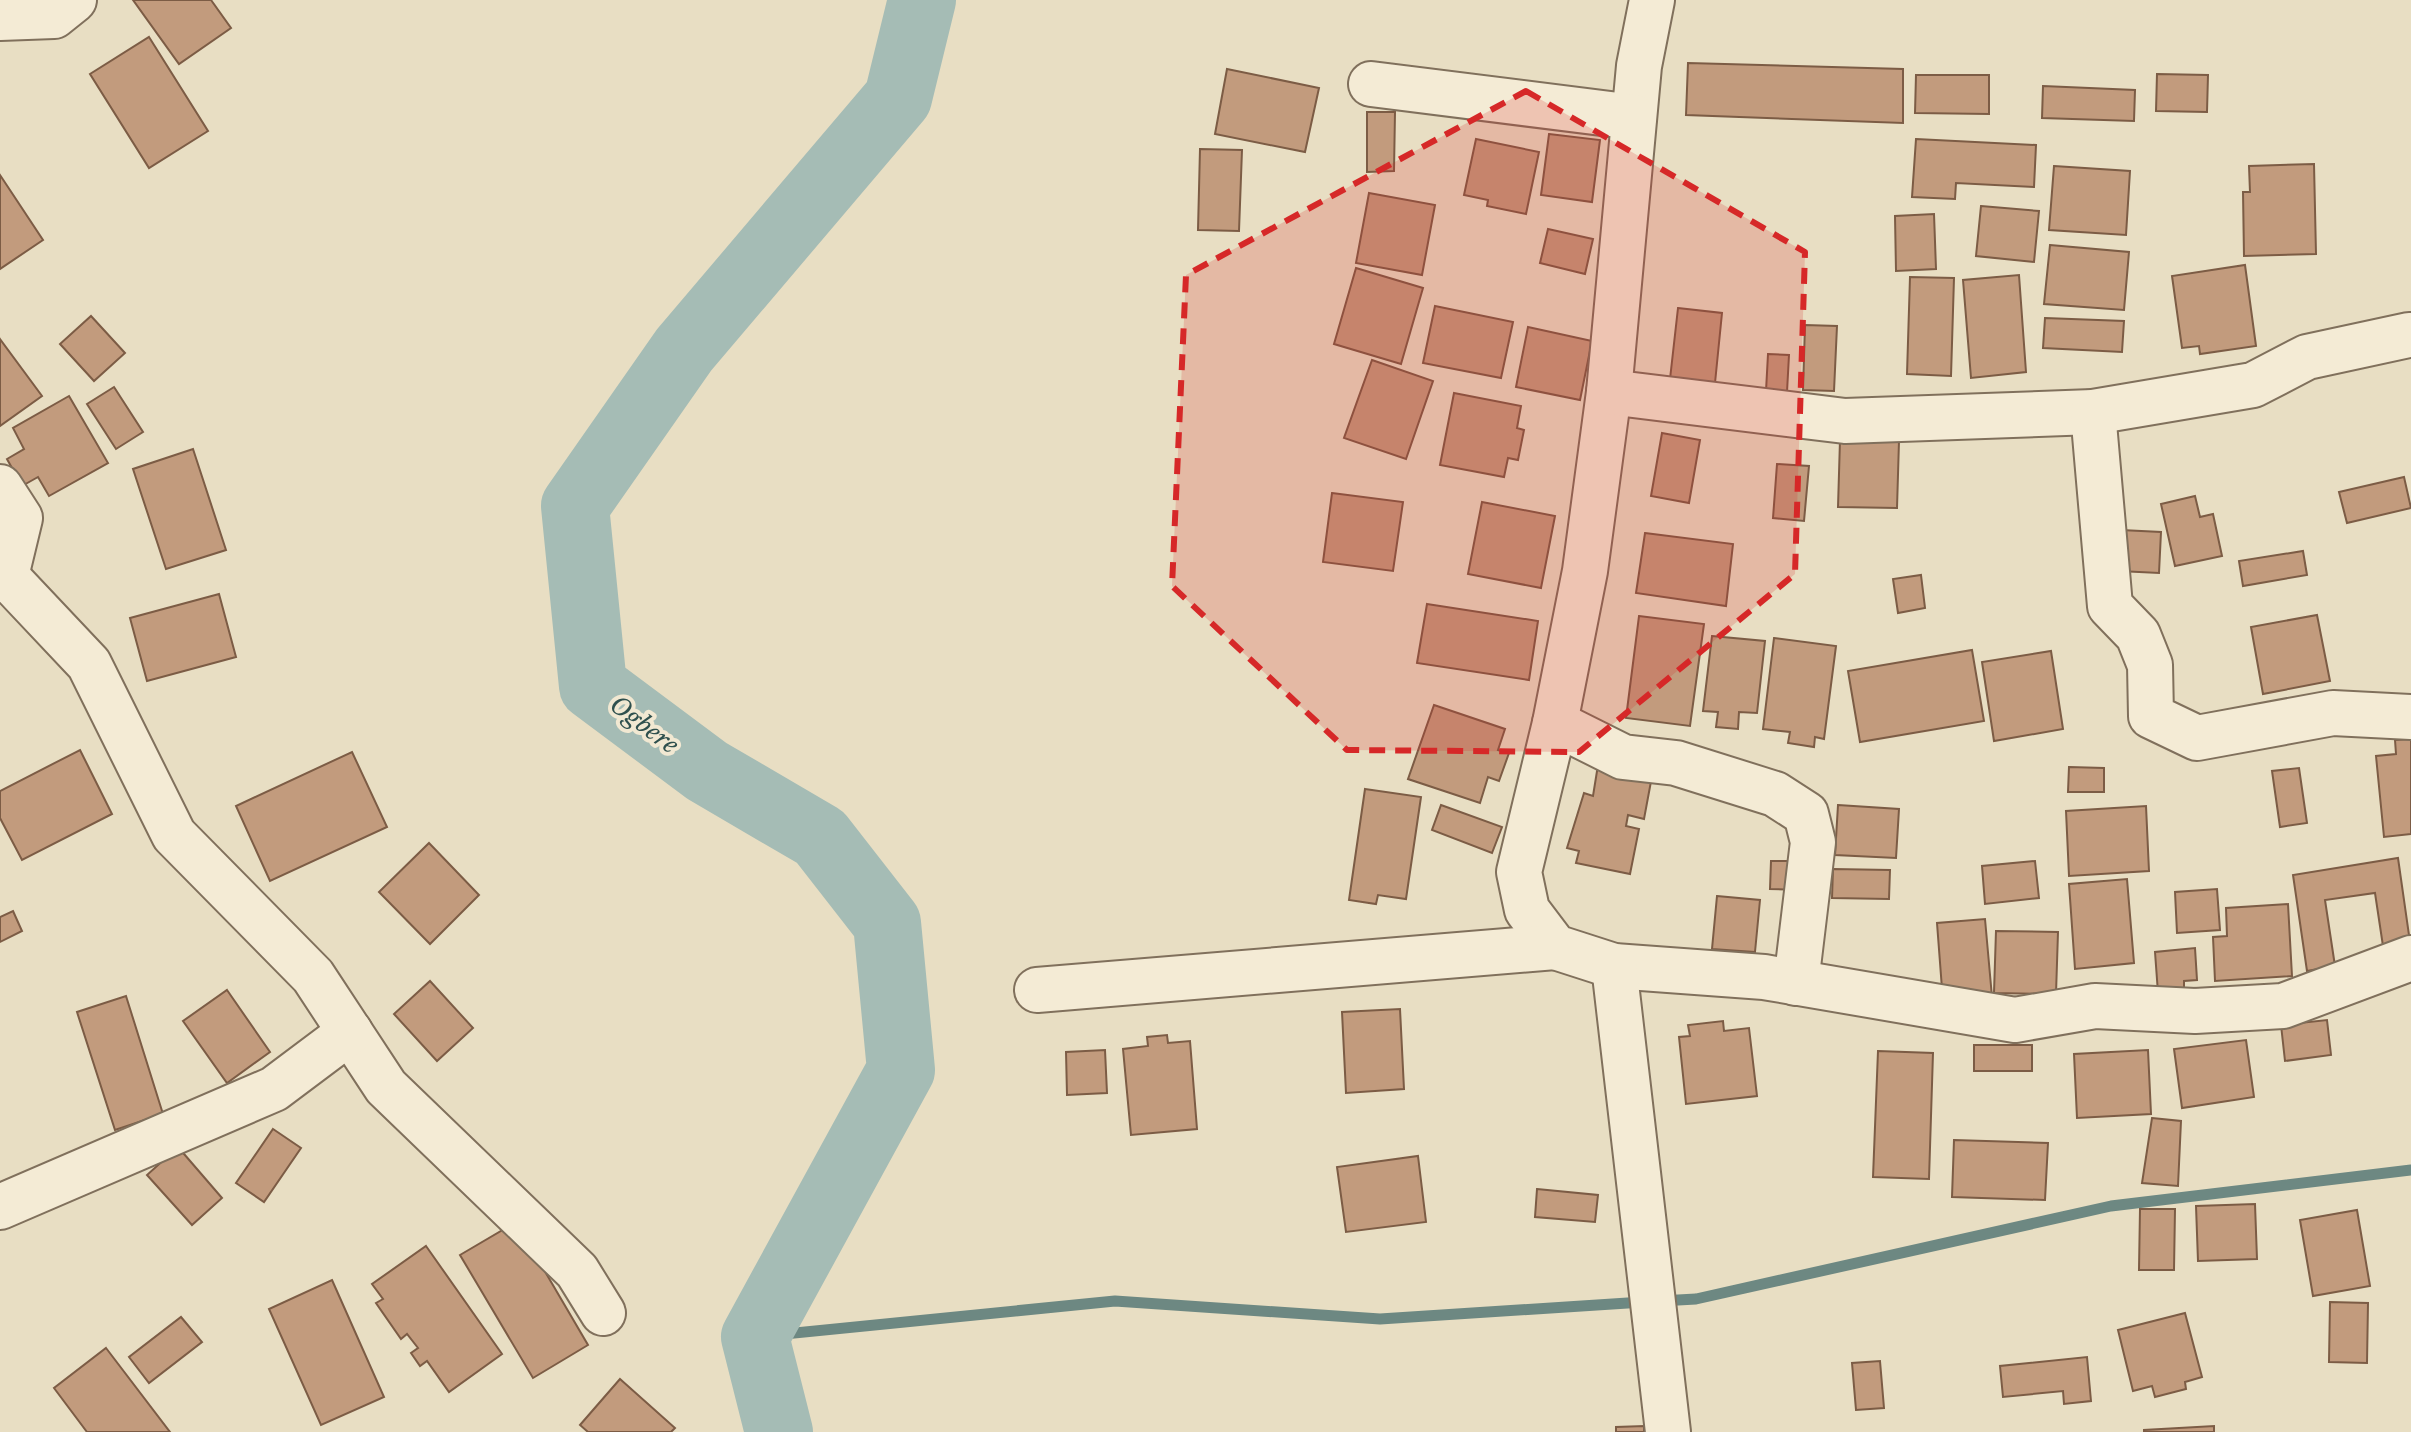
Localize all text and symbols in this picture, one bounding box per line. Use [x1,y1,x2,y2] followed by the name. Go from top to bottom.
[604,690,684,760] water label: Ogbere

